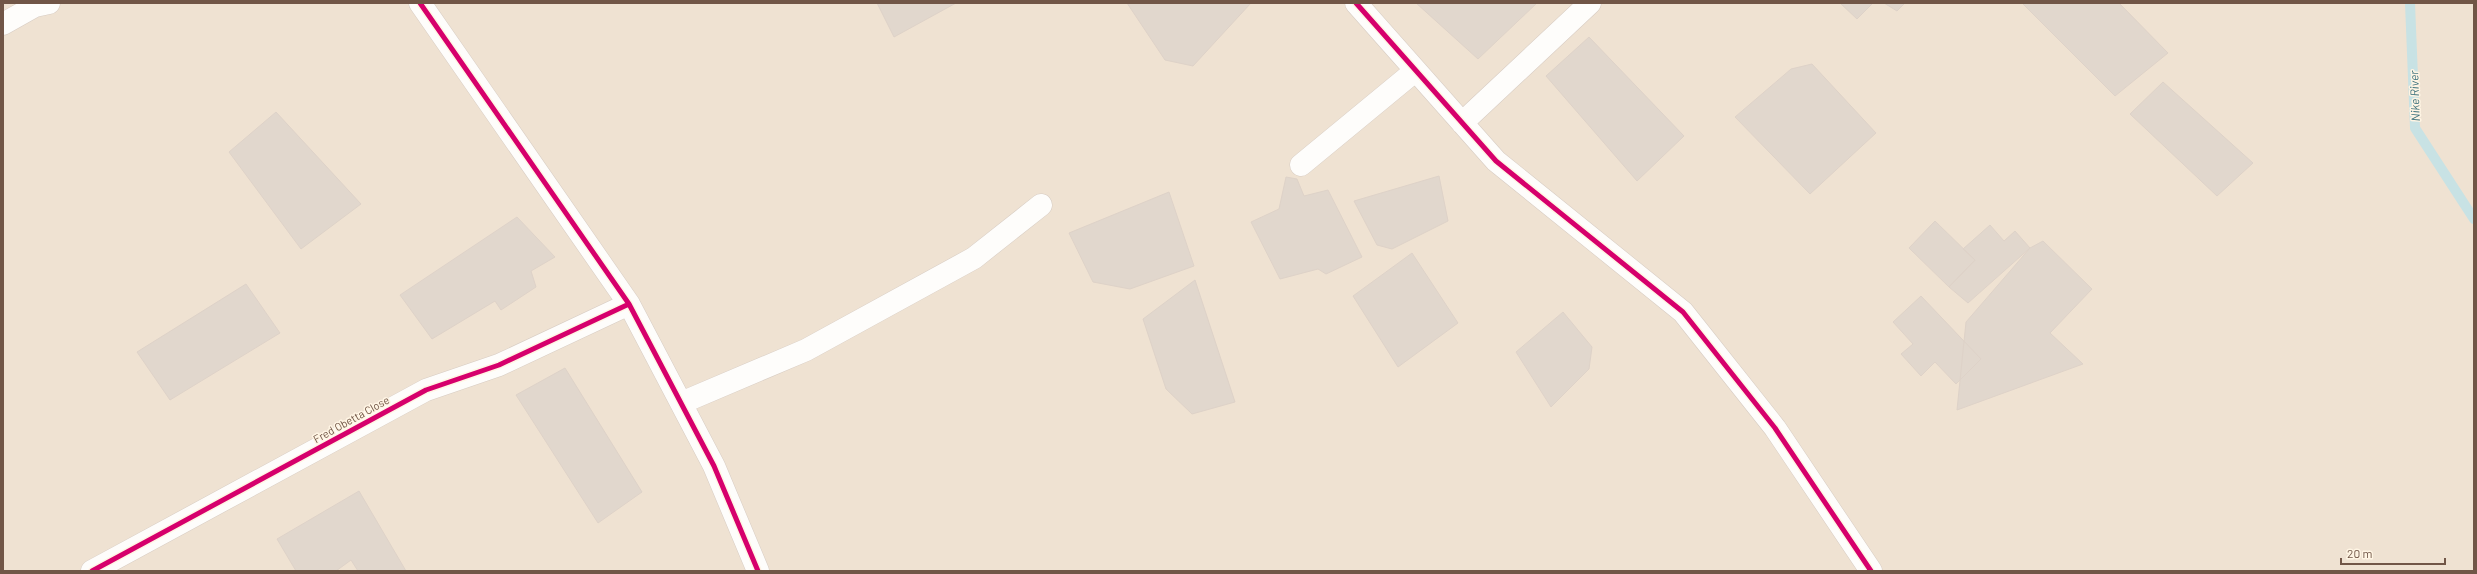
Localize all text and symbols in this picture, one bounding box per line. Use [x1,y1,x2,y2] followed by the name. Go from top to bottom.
[2406,70,2422,122] water label: Nike River
[311,393,391,445] street label: Fred Obetta Close
[2341,540,2445,566] scale bar
[2347,546,2373,560] text: 20 m

